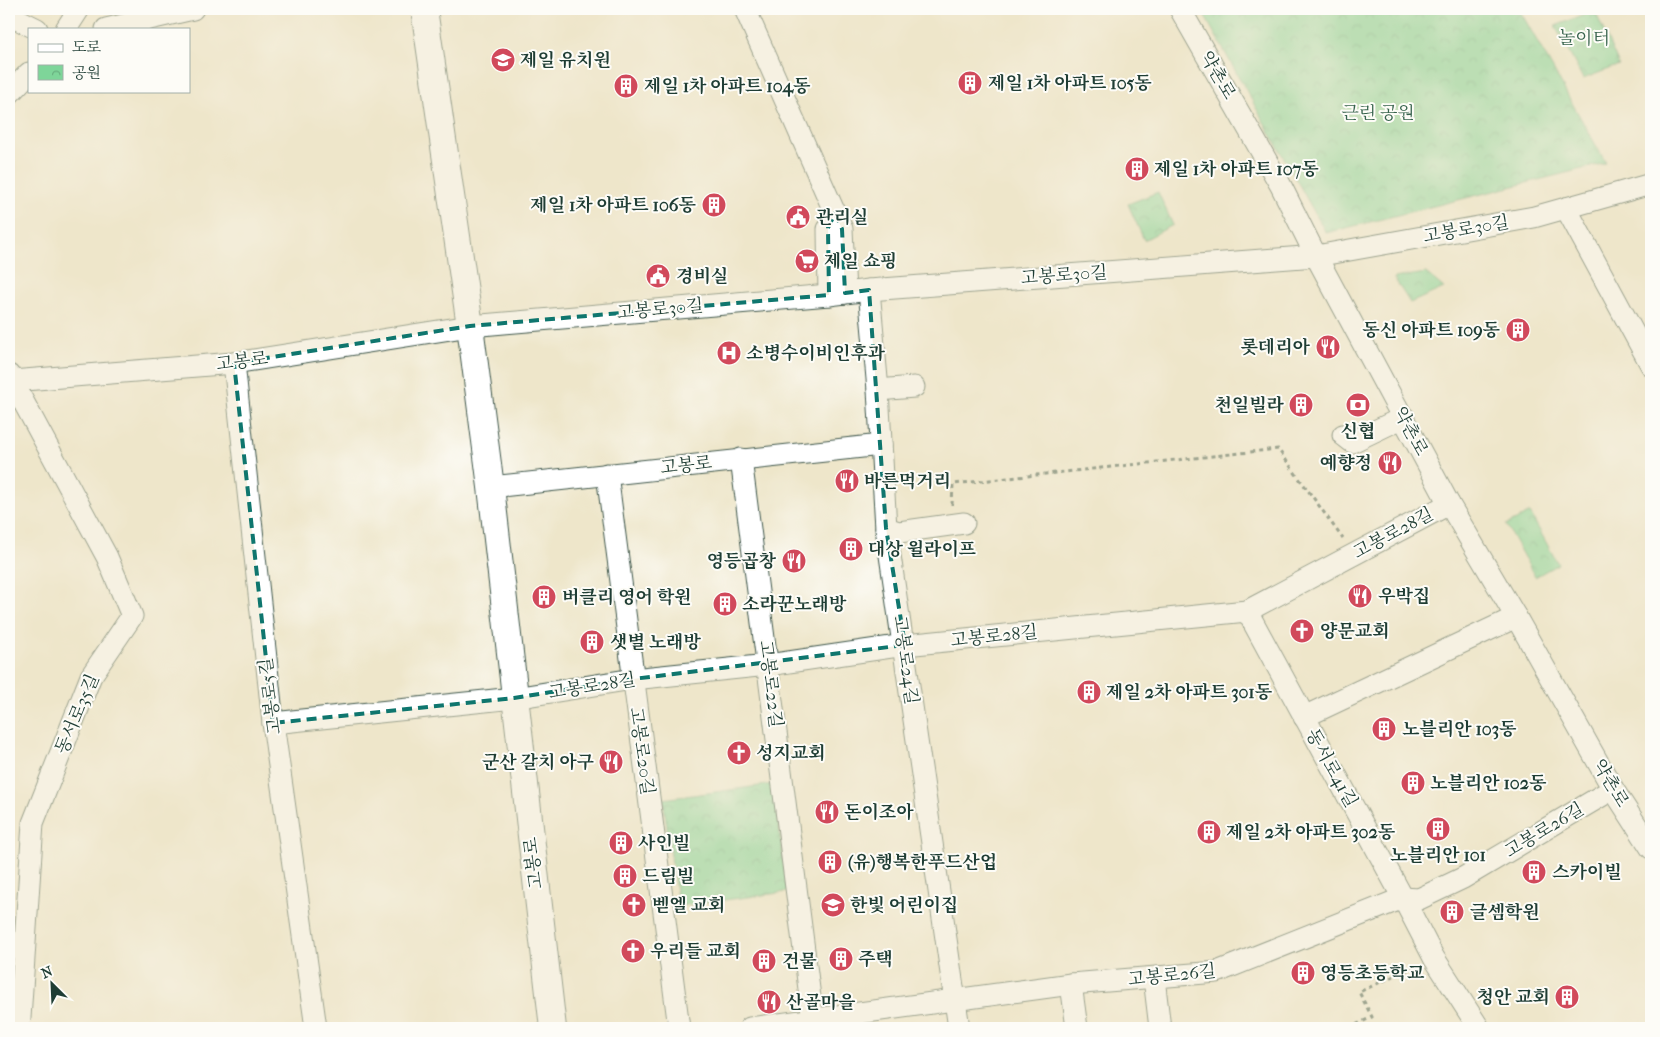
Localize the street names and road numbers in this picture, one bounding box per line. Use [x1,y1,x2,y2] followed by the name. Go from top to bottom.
[1195,47,1240,103] street label: 약촌로
[1421,212,1511,247] street label: 고봉로30길
[1020,262,1108,289] street label: 고봉로30길
[616,295,704,324] street label: 고봉로30길
[215,348,269,375] street label: 고봉로
[1389,403,1432,459] street label: 약촌로
[659,452,713,479] street label: 고봉로
[1350,504,1437,563] street label: 고봉로28길
[889,614,922,706] street label: 고봉로24길
[949,621,1039,652] street label: 고봉로28길
[755,639,786,729] street label: 고봉로22길
[255,656,286,736] street label: 고봉로5길
[547,669,637,704] street label: 고봉로28길
[51,671,104,757] street label: 동서로35길
[625,706,658,796] street label: 고봉로20길
[1301,725,1362,811] street label: 동서로41길
[1588,755,1633,811] street label: 약촌로
[1501,799,1588,862] street label: 고봉로26길
[520,836,547,890] street label: 고봉로
[1127,960,1217,991] street label: 고봉로26길

